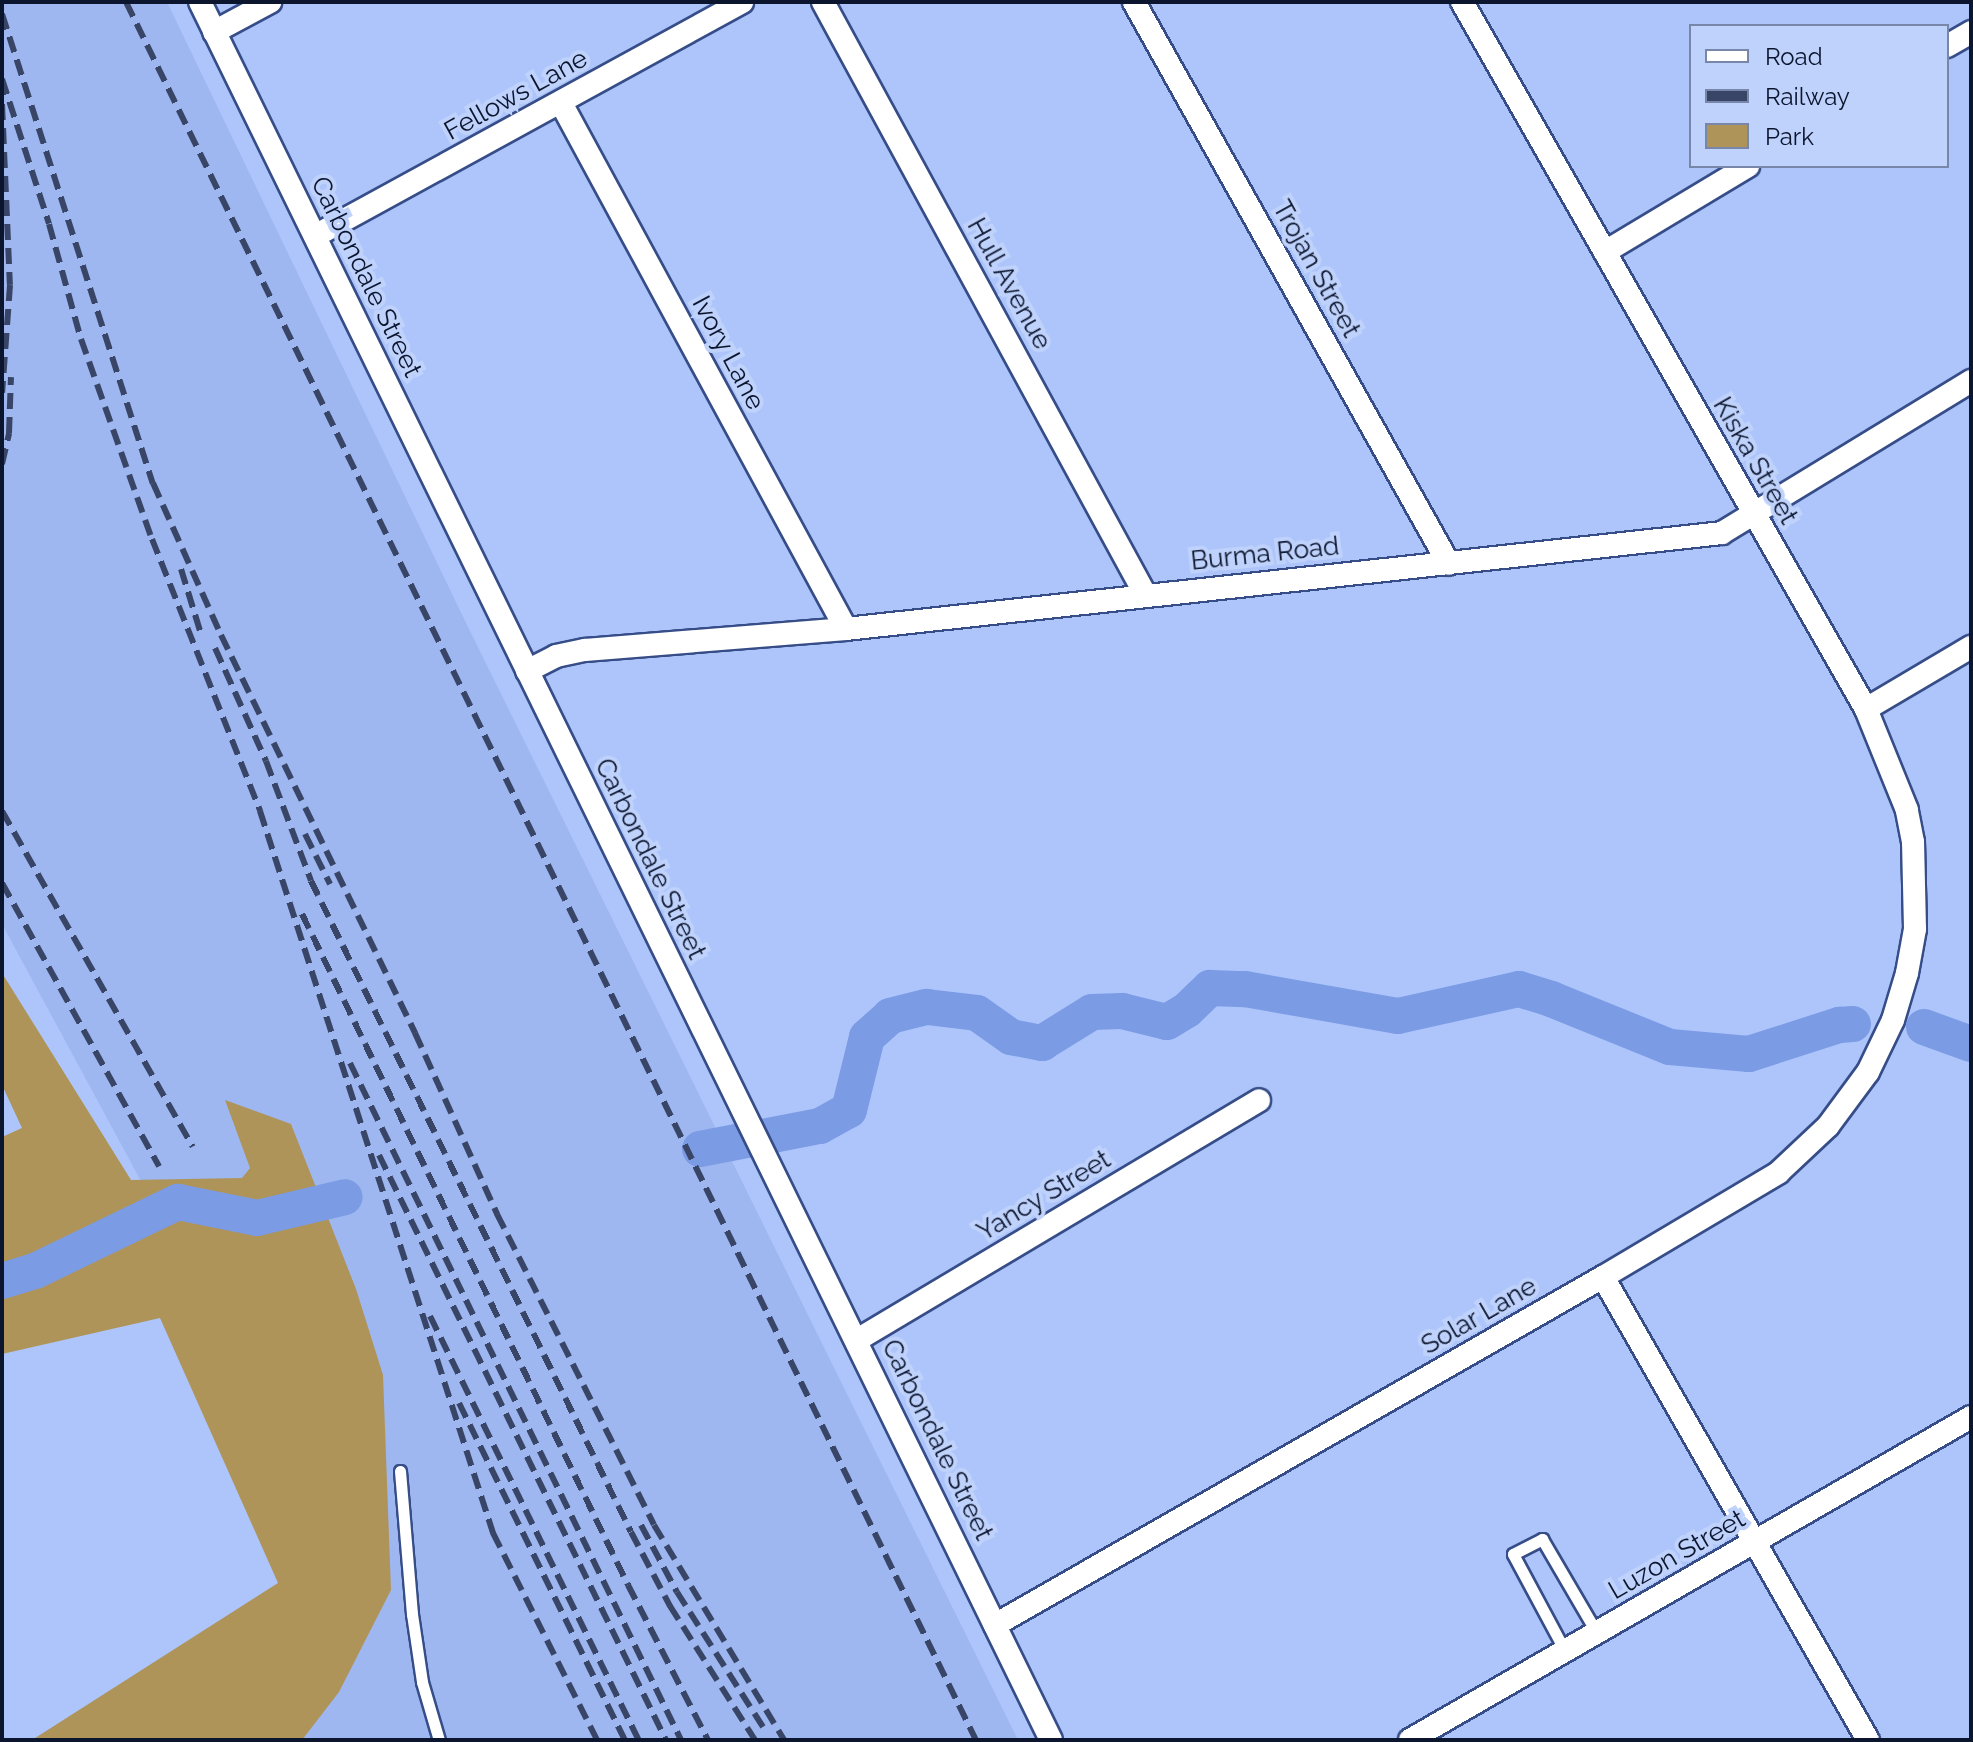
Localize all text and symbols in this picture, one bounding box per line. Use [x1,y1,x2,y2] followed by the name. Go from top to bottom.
[1689,24,1949,168] legend
[1765,42,1823,71] text: Road
[439,43,593,147] street label: Fellows Lane
[1765,82,1850,111] text: Railway
[1765,122,1814,151] text: Park
[304,172,428,382] street label: Carbondale Street
[1266,195,1366,343] street label: Trojan Street
[960,212,1058,356] street label: Hull Avenue
[685,291,771,415] street label: Ivory Lane
[1706,392,1804,530] street label: Kiska Street
[1189,531,1341,577] street label: Burma Road
[588,754,712,964] street label: Carbondale Street
[971,1144,1117,1248] street label: Yancy Street
[1416,1270,1542,1362] street label: Solar Lane
[875,1335,999,1545] street label: Carbondale Street
[1603,1503,1751,1607] street label: Luzon Street

